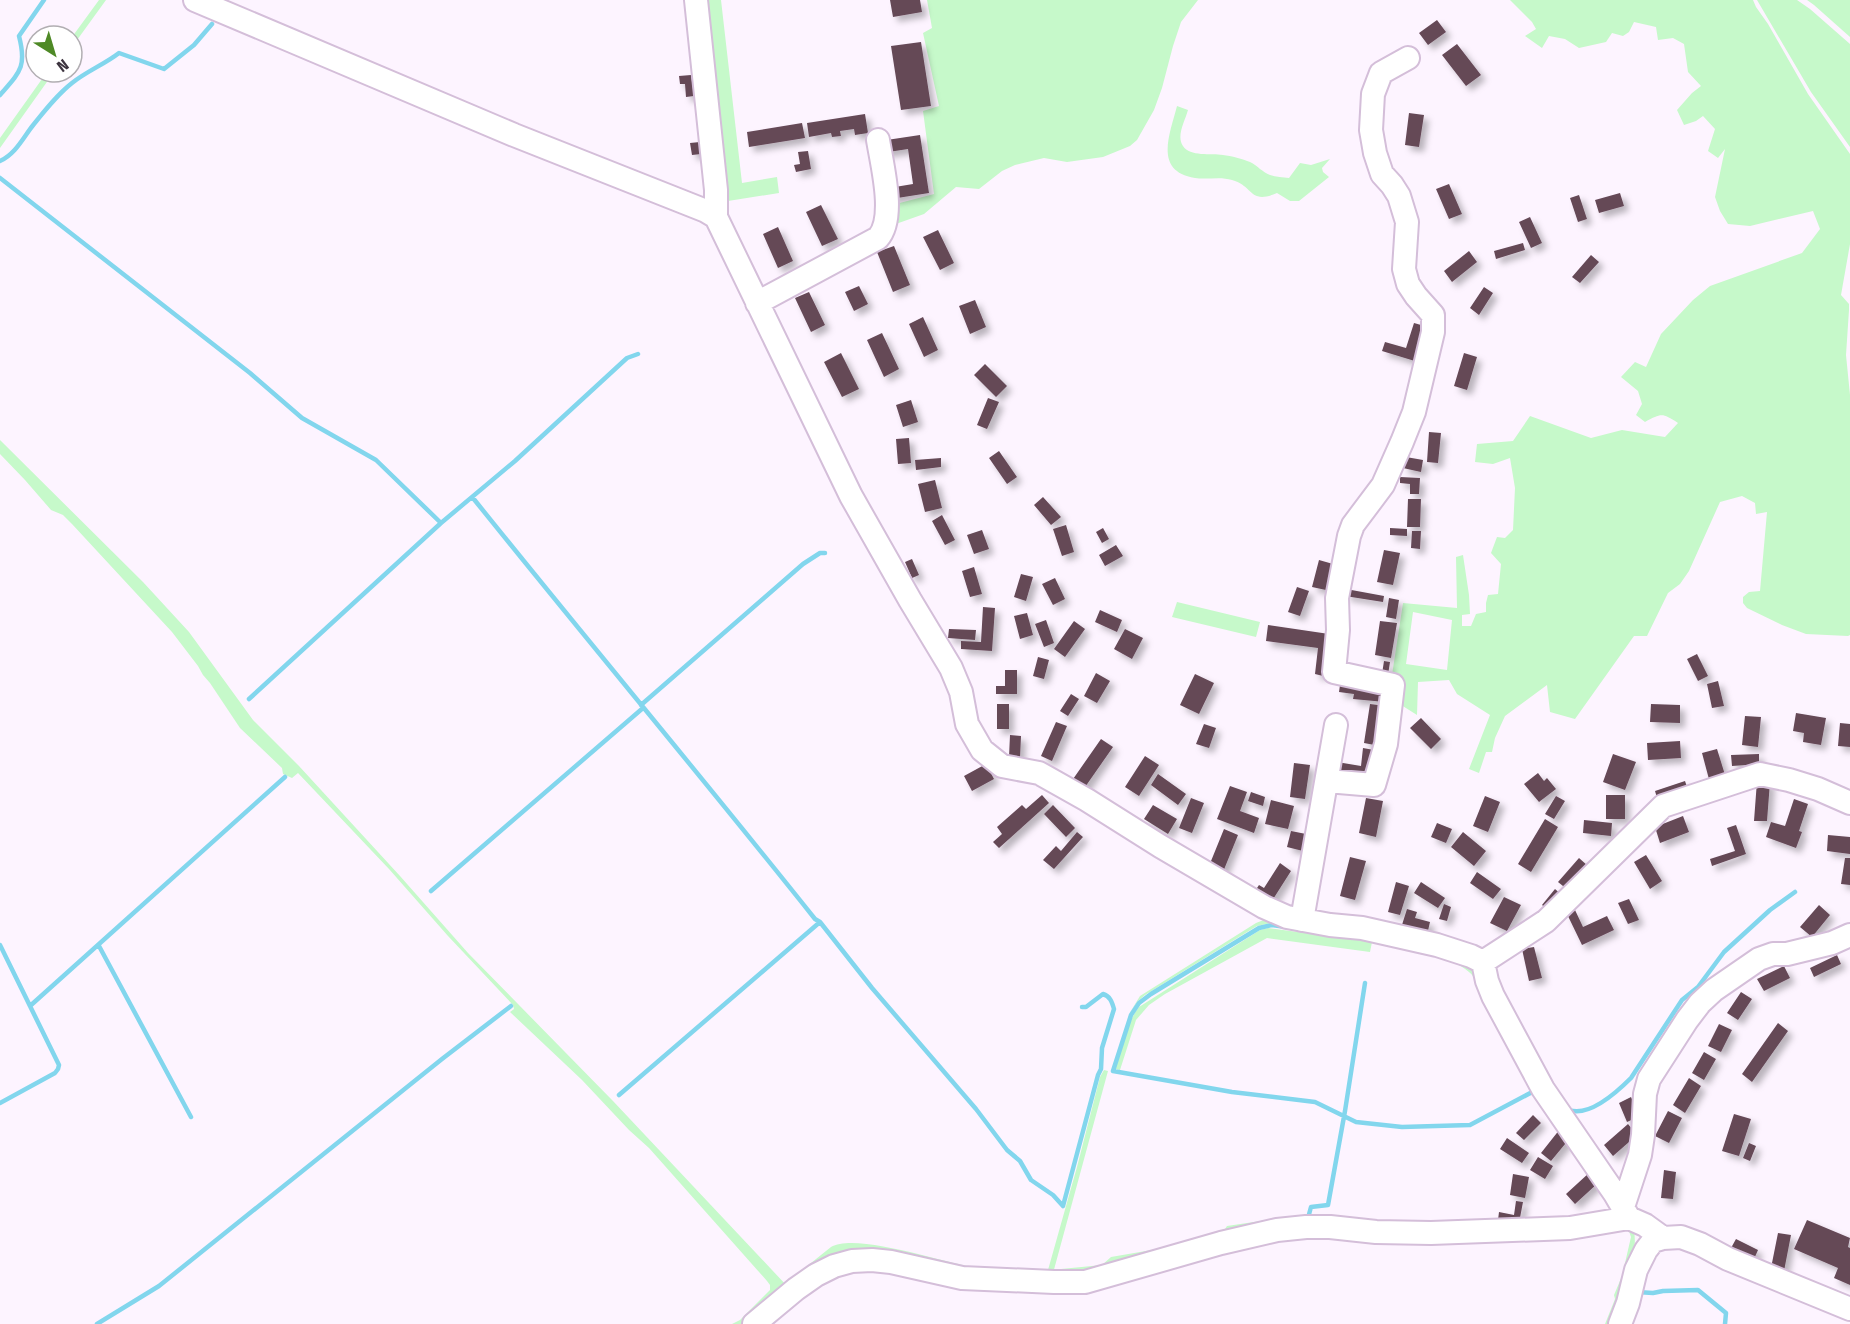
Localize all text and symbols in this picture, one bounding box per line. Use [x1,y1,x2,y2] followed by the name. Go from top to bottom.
[24,24,84,84] north arrow
[53,55,72,76] text: N

